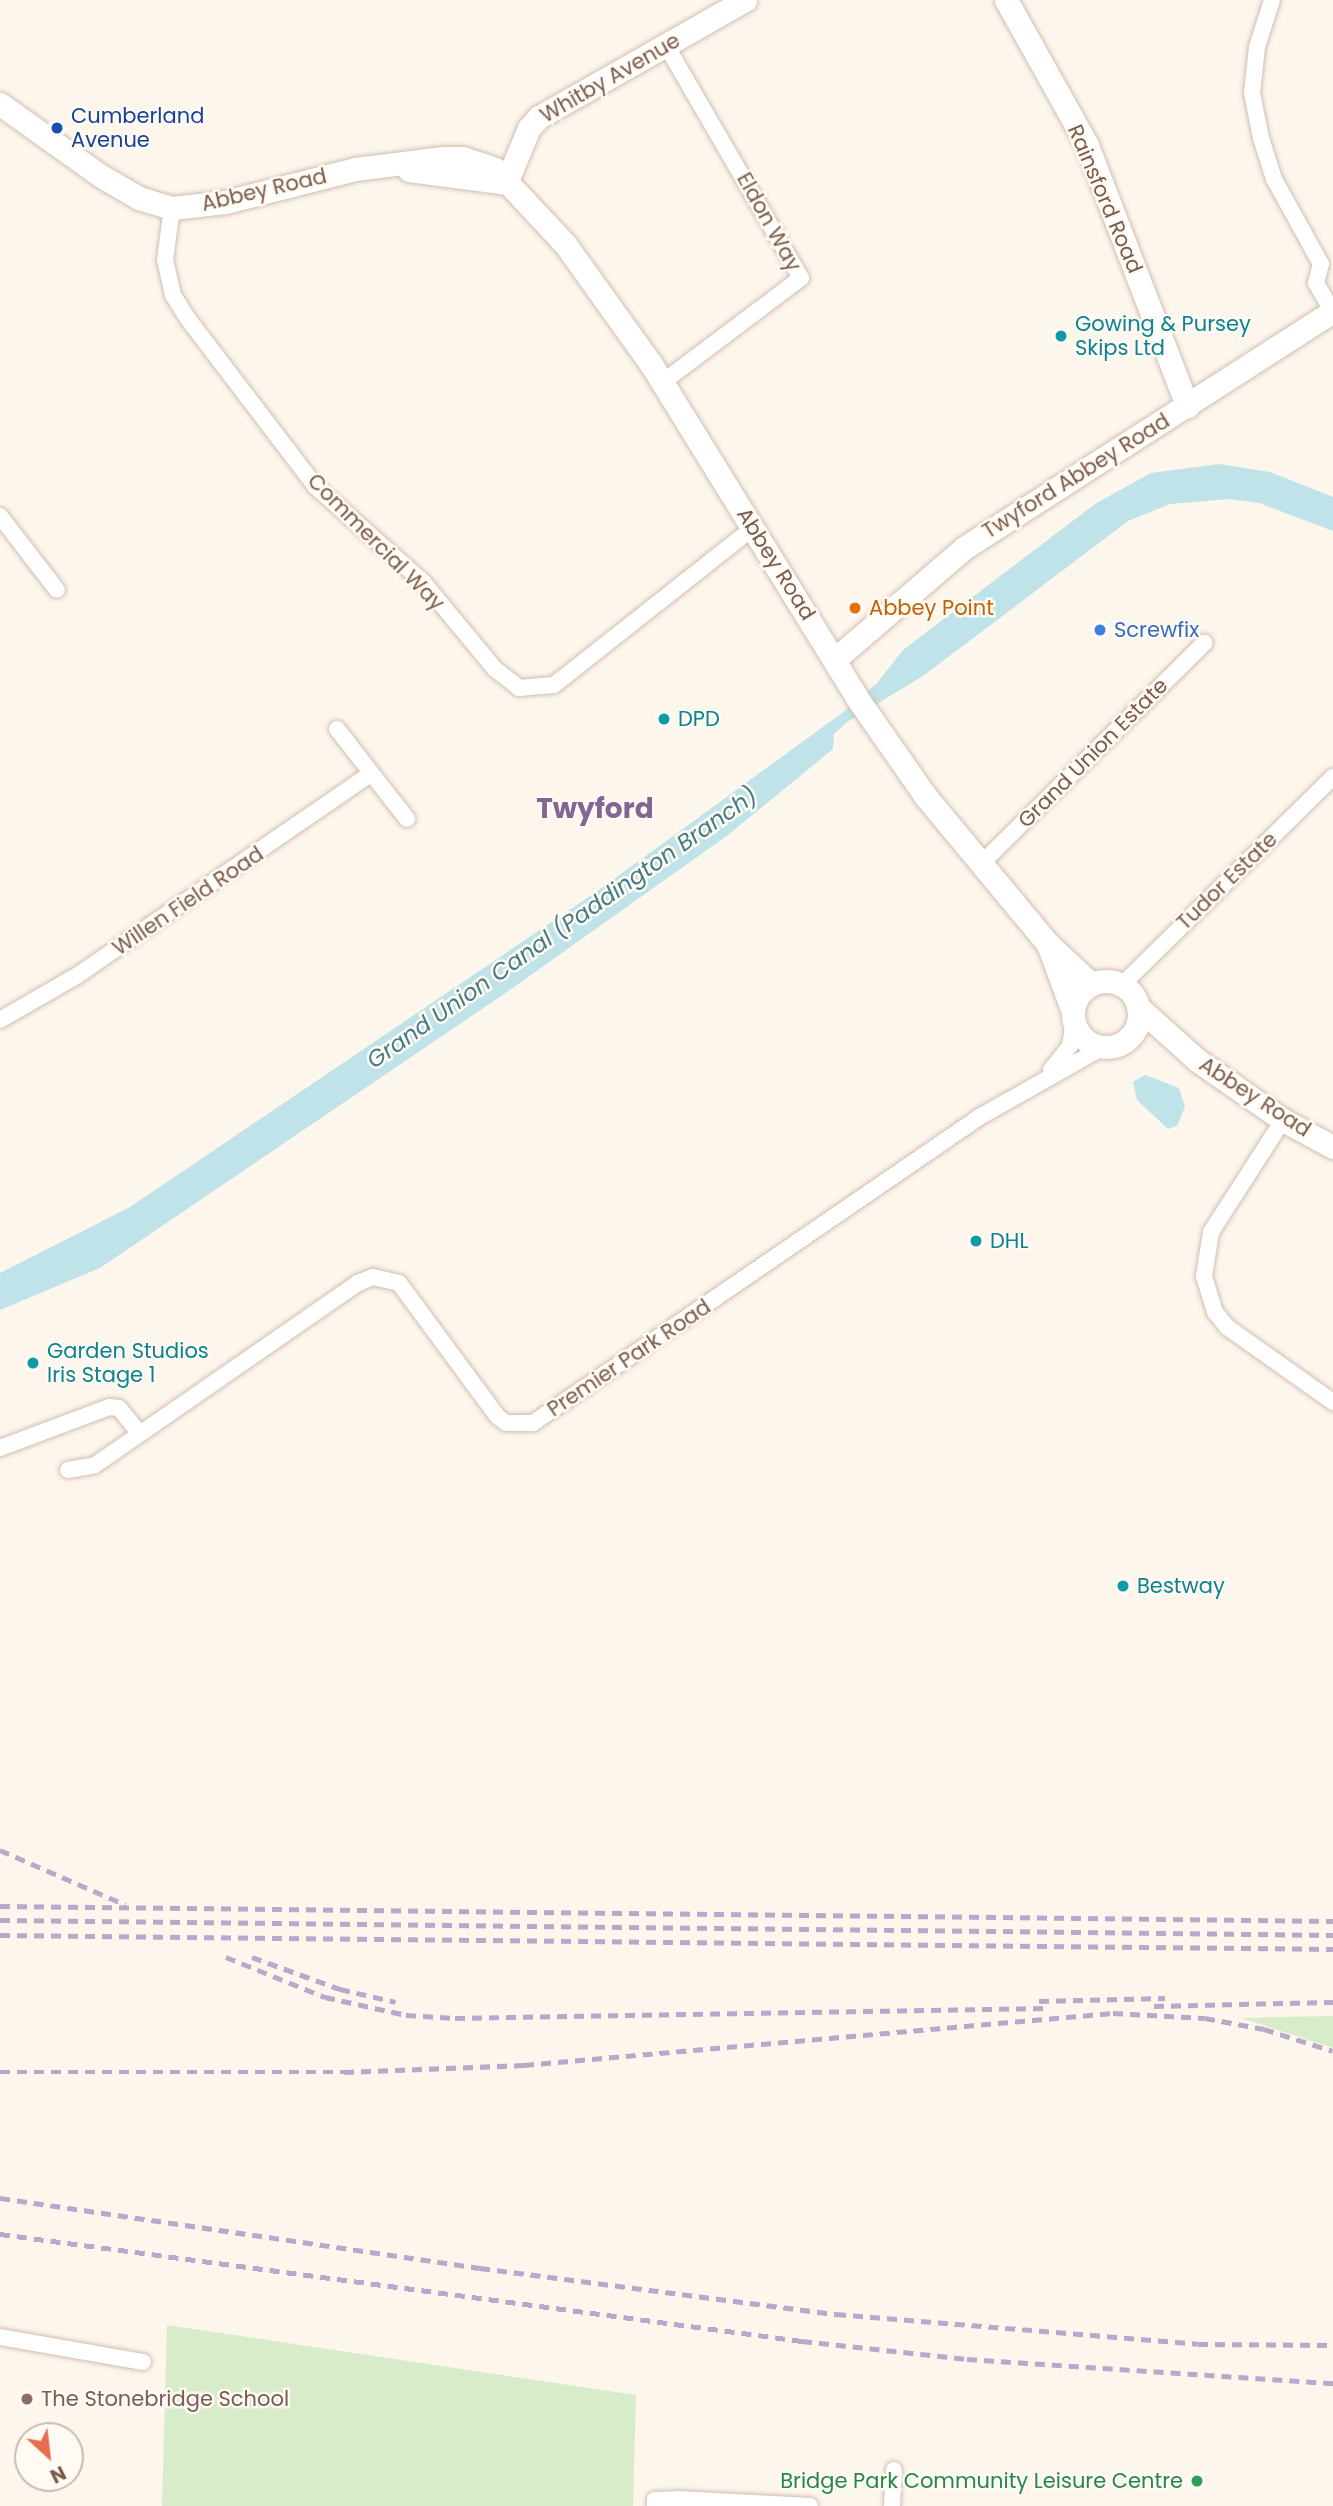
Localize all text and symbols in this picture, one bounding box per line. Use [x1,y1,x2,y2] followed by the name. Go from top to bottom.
[536,28,684,128] street label: Whitby Avenue
[71,103,204,153] place label: Cumberland Avenue
[49,120,65,136] marker: Cumberland Avenue
[1062,121,1148,277] street label: Rainsford Road
[199,163,329,217] street label: Abbey Road
[732,168,806,276] street label: Eldon Way
[1075,311,1251,361] place label: Gowing & Pursey Skips Ltd
[1053,328,1069,344] marker: Gowing & Pursey Skips Ltd
[978,408,1174,544] street label: Twyford Abbey Road
[302,468,450,616] street label: Commercial Way
[732,503,820,625] street label: Abbey Road
[869,595,994,621] place label: Abbey Point
[847,600,863,616] marker: Abbey Point
[1114,617,1199,643] place label: Screwfix
[1092,622,1108,638] marker: Screwfix
[1013,673,1173,833] street label: Grand Union Estate
[678,706,720,732] place label: DPD
[656,711,672,727] marker: DPD
[361,782,763,1074] water label: Grand Union Canal (Paddington Branch)
[536,792,654,826] district label: Twyford
[1171,827,1283,935] street label: Tudor Estate
[108,841,268,961] street label: Willen Field Road
[1195,1052,1315,1142] street label: Abbey Road
[990,1228,1028,1254] place label: DHL
[968,1233,984,1249] marker: DHL
[543,1294,715,1422] street label: Premier Park Road
[47,1338,209,1388] place label: Garden Studios Iris Stage 1
[25,1355,41,1371] marker: Garden Studios Iris Stage 1
[1137,1573,1225,1599] place label: Bestway
[1115,1578,1131,1594] marker: Bestway
[41,2386,289,2412] place label: The Stonebridge School
[19,2391,35,2407] marker: The Stonebridge School
[14,2422,84,2492] north arrow
[45,2459,70,2490] text: N
[780,2468,1183,2494] place label: Bridge Park Community Leisure Centre
[1189,2473,1205,2489] marker: Bridge Park Community Leisure Centre

